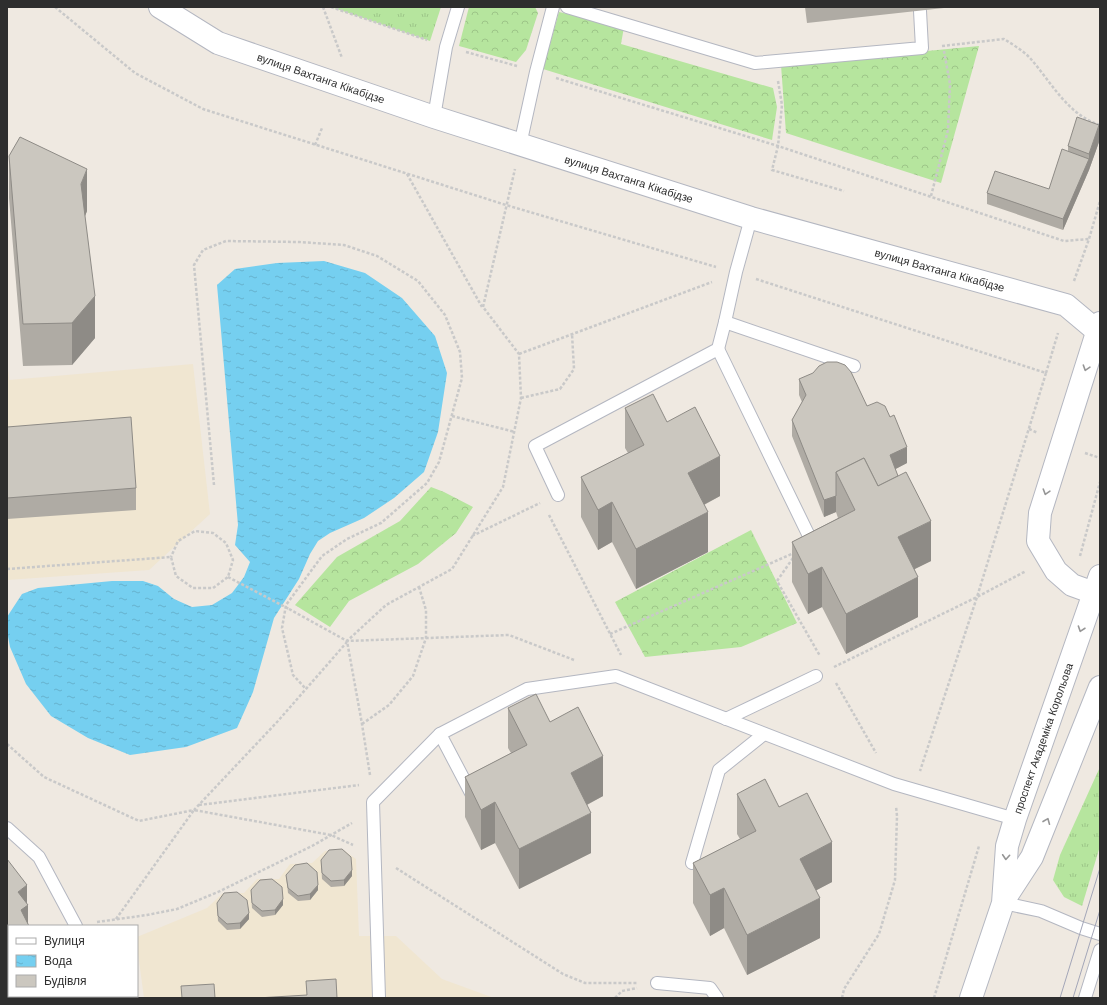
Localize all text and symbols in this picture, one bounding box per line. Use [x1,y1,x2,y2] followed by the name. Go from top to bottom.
[256,51,386,106] street label: вулиця Вахтанга Кікабідзе
[563,153,694,205] street label: вулиця Вахтанга Кікабідзе
[873,246,1006,294] street label: вулиця Вахтанга Кікабідзе
[1082,365,1090,372] one-way arrow
[1042,489,1051,496] one-way arrow
[1077,626,1086,633] one-way arrow
[1011,661,1075,815] street label: проспект Академіка Корольова
[1042,817,1050,824] one-way arrow
[1002,854,1011,860] one-way arrow
[8,925,138,997] legend
[44,934,85,948] text: Вулиця
[44,954,72,968] text: Вода
[44,974,86,988] text: Будівля

